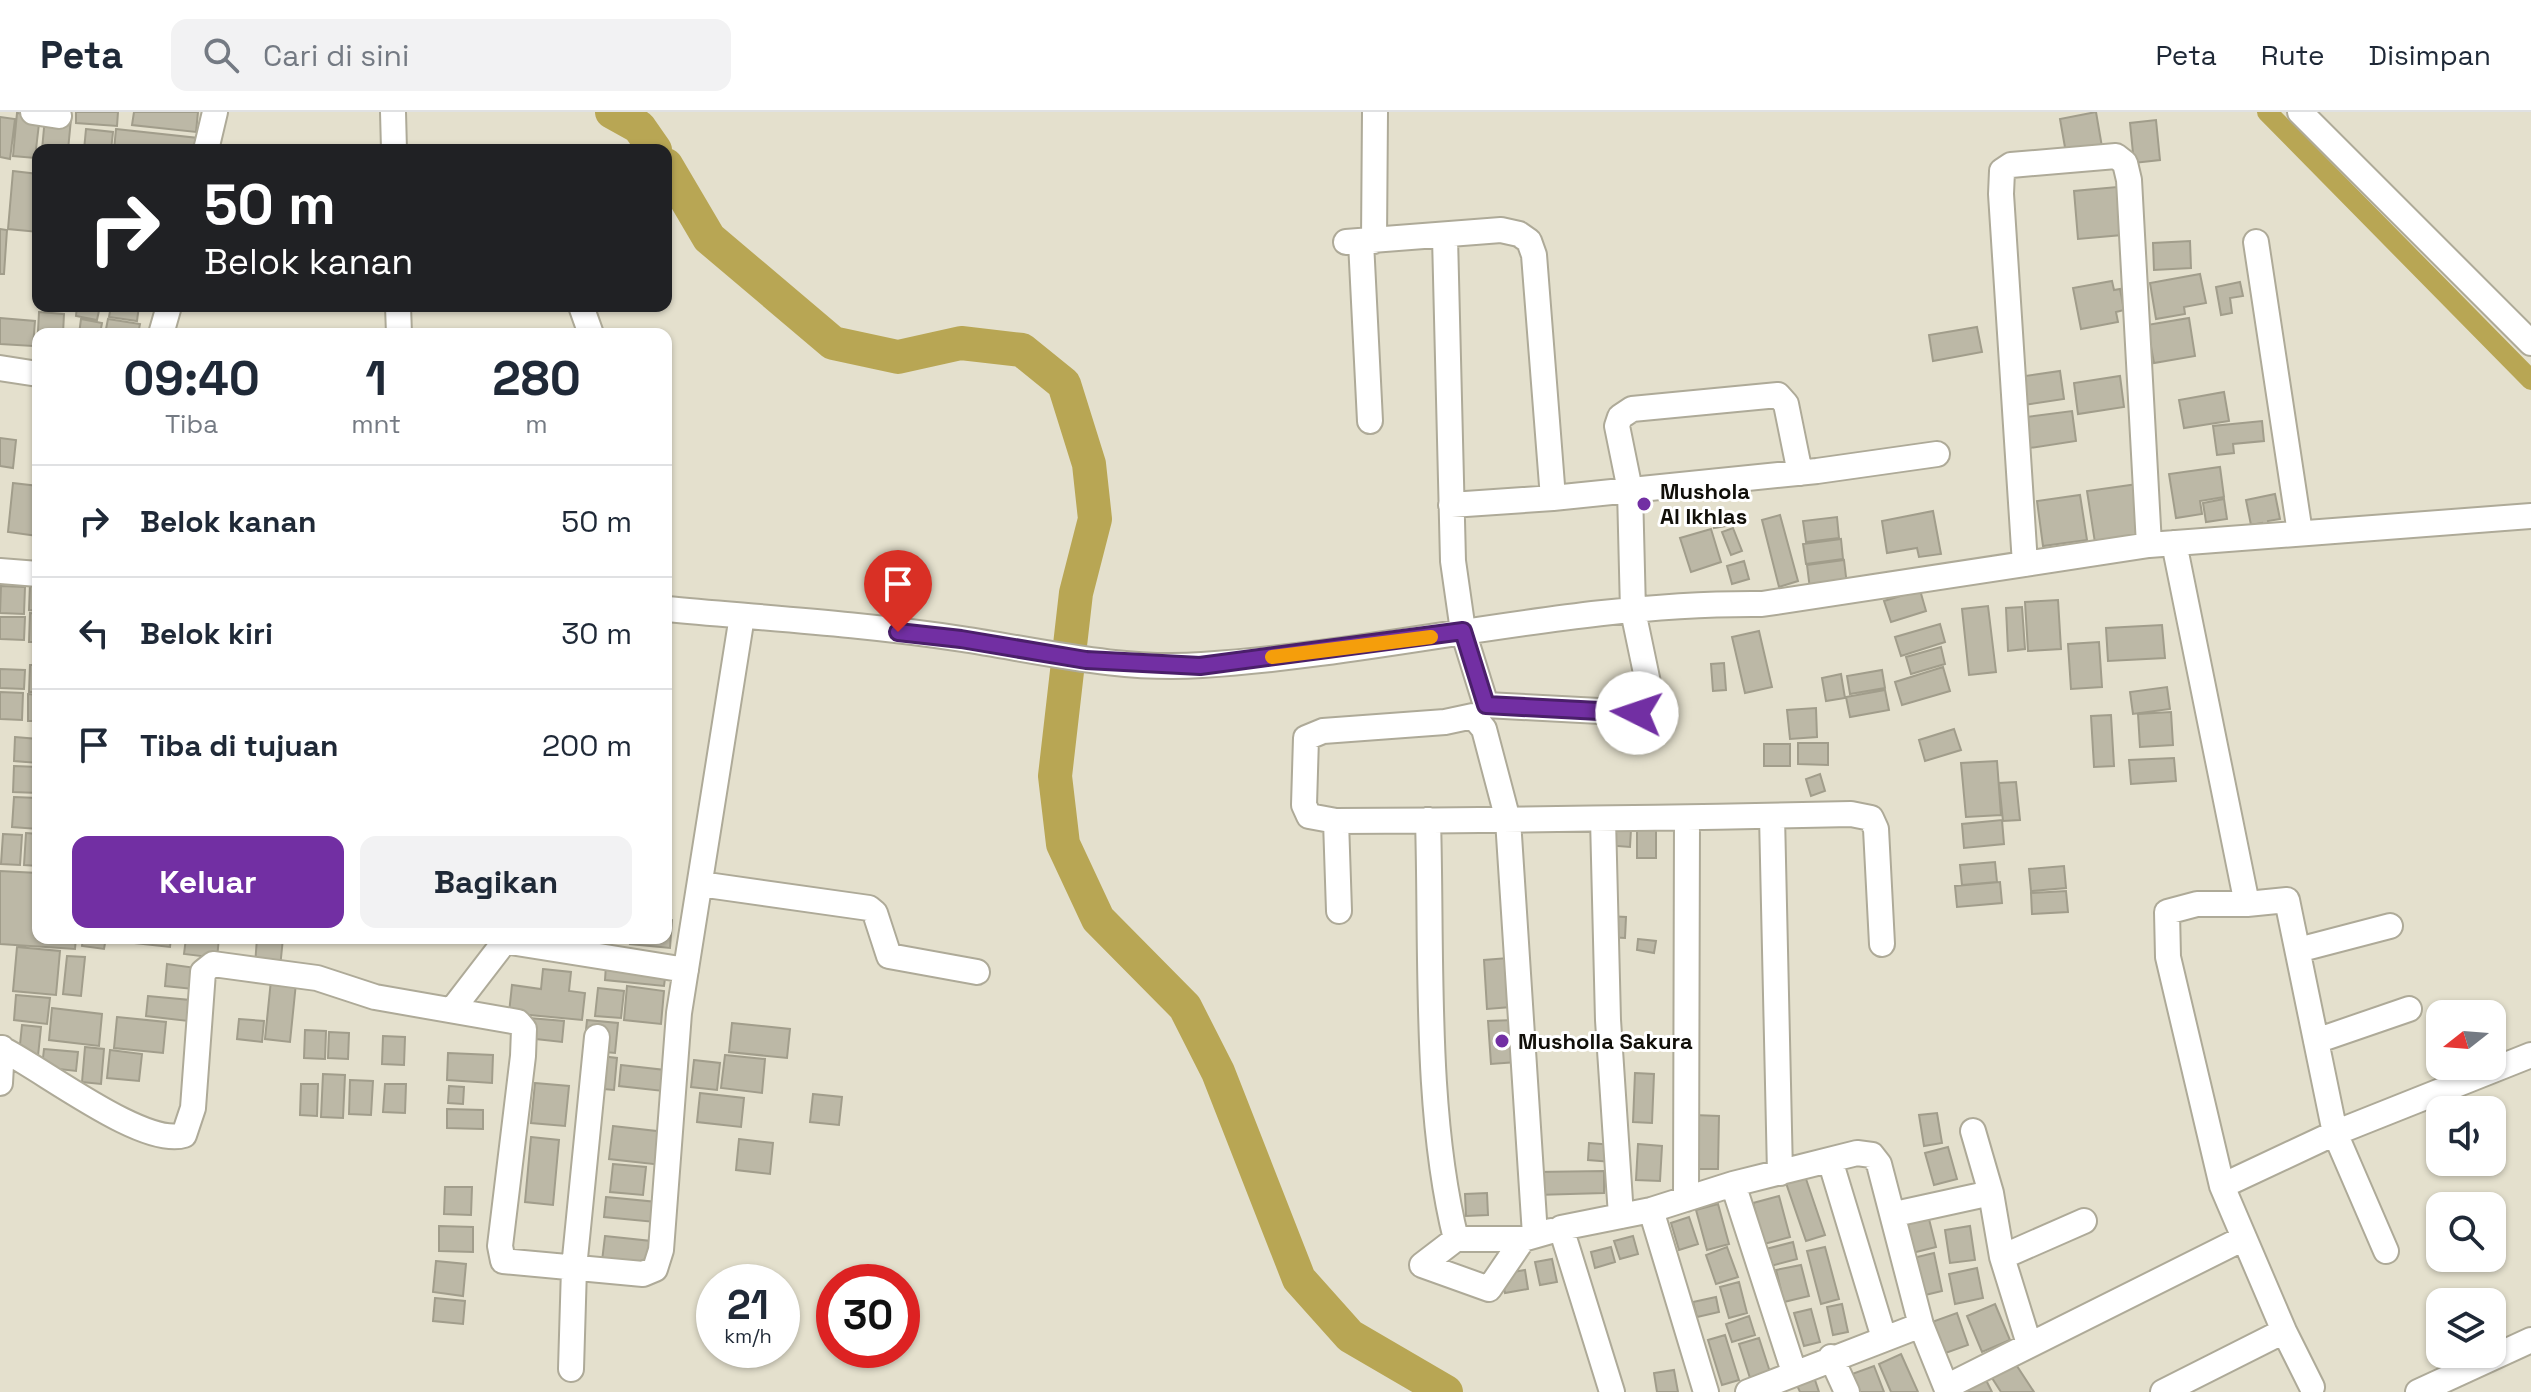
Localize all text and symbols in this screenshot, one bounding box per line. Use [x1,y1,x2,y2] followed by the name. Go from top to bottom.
[171,19,731,91] search box
[40,31,123,79] text: Peta
[199,33,243,77] icon: search
[263,36,409,75] text: Cari di sini
[2156,37,2217,73] text: Peta
[2261,37,2325,73] text: Rute
[2369,37,2491,73] text: Disimpan
[204,169,336,240] text: 50 m
[72,176,176,280] icon: right
[204,239,413,285] text: Belok kanan
[123,348,260,409] text: 09:40
[365,348,387,409] text: 1
[492,348,581,409] text: 280
[165,407,218,441] text: Tiba
[351,407,401,441] text: mnt
[525,407,548,441] text: m
[1660,477,1750,530] place label: Mushola Al Ikhlas
[1635,495,1653,513] marker: Mushola Al Ikhlas
[72,499,116,543] icon: right
[140,502,316,541] text: Belok kanan
[561,502,632,541] text: 50 m
[864,550,932,632] pin
[876,562,920,606] icon: arrive
[72,611,116,655] icon: left
[140,614,273,653] text: Belok kiri
[561,614,632,653] text: 30 m
[1595,671,1679,755] position arrow
[72,723,116,767] icon: arrive
[140,726,339,765] text: Tiba di tujuan
[542,726,632,765] text: 200 m
[72,836,344,928] button: Keluar
[360,836,632,928] button: Bagikan
[2426,1000,2506,1080] north arrow
[2426,1000,2506,1368] map controls
[1518,1027,1693,1055] place label: Musholla Sakura
[1493,1032,1511,1050] marker: Musholla Sakura
[2426,1096,2506,1176] button: sound
[2426,1192,2506,1272] button: search
[816,1264,920,1368] speed limit sign: 30
[727,1280,769,1331] text: 21
[2426,1288,2506,1368] button: layers
[724,1323,772,1349] text: km/h

